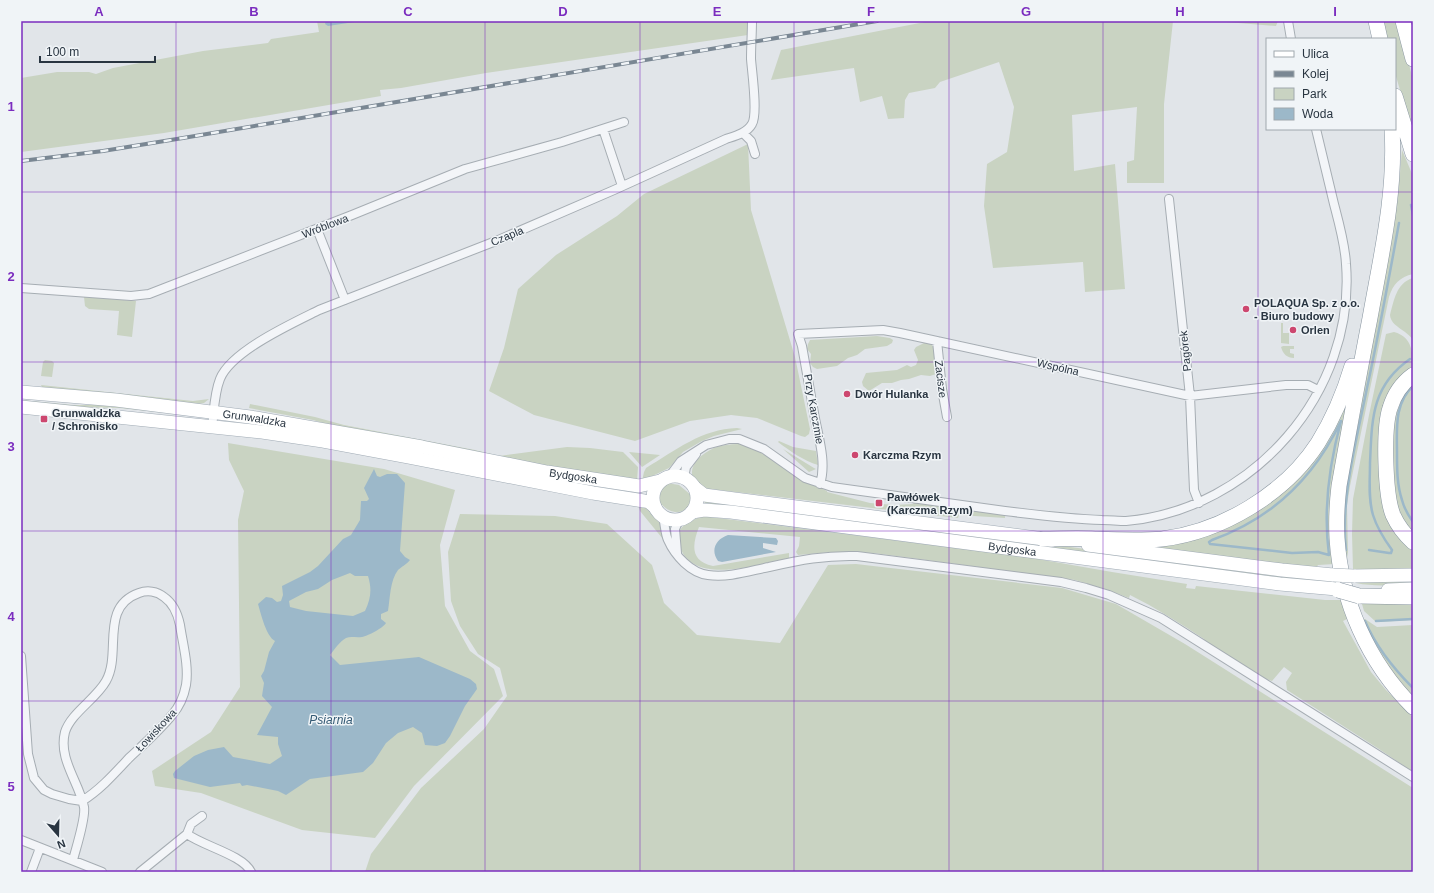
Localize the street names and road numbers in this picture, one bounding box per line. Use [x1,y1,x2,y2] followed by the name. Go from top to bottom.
[300,211,351,240] street label: Wróblowa
[489,223,526,248] street label: Czapla
[1177,330,1193,372] street label: Pagórek
[1036,356,1081,378] street label: Wspólna
[933,359,949,399] street label: Zacisze
[802,373,826,445] street label: Przy Karczmie
[222,408,288,429] street label: Grunwaldzka
[548,466,599,486] street label: Bydgoska
[988,540,1038,558] street label: Bydgoska
[133,706,179,754] street label: Łowiskowa

